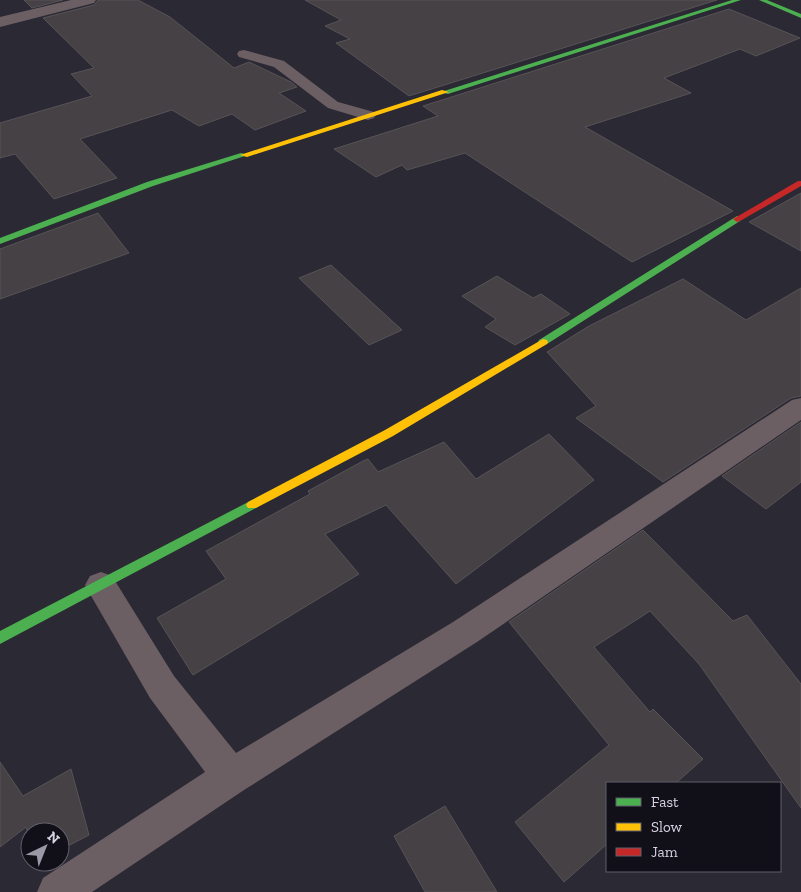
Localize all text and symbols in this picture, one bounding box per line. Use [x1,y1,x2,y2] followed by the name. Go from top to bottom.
[606,782,781,872] legend
[651,793,679,811] text: Fast
[651,818,683,836] text: Slow
[20,822,70,872] north arrow
[44,828,63,848] text: N
[651,843,678,861] text: Jam

